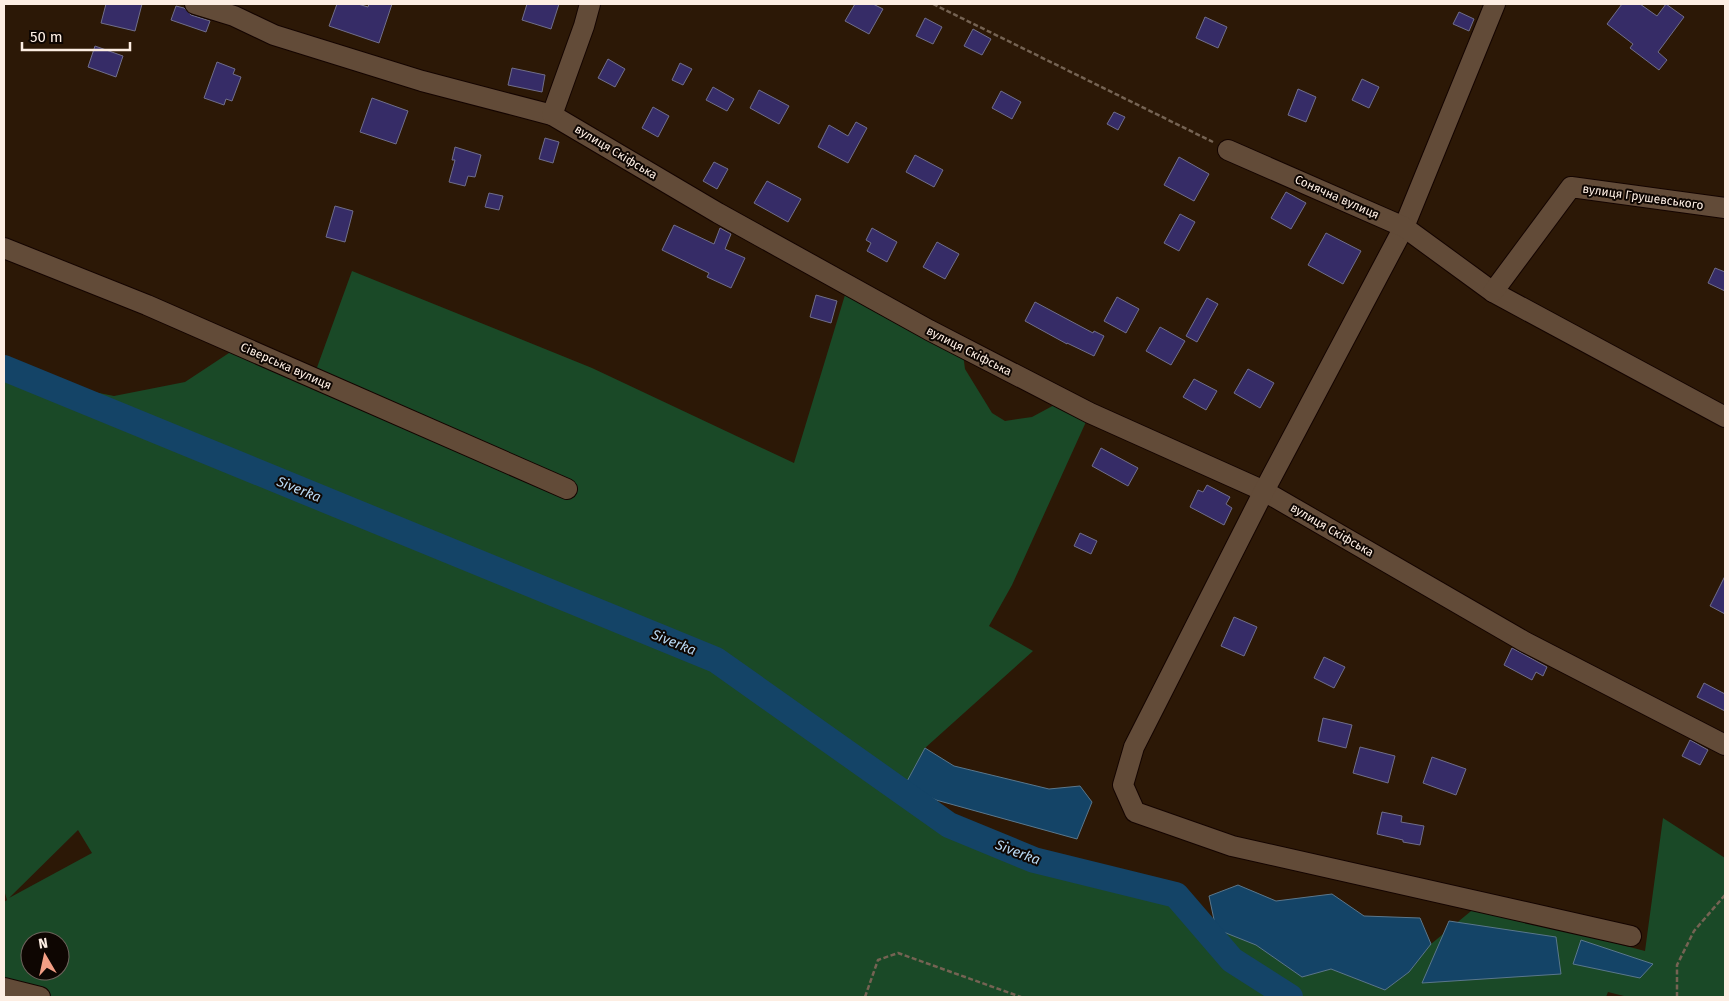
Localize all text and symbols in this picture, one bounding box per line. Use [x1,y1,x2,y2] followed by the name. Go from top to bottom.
[22,20,130,52] scale bar
[30,28,63,46] text: 50 m
[572,122,660,182] street label: вулиця Скіфська
[1293,172,1381,222] street label: Сонячна вулиця
[1582,182,1704,212] street label: вулиця Грушевського
[924,323,1014,379] street label: вулиця Скіфська
[238,340,334,392] street label: Сіверська вулиця
[273,473,324,506] water label: Siverka
[1288,501,1376,559] street label: вулиця Скіфська
[648,626,699,659] water label: Siverka
[992,836,1043,869] water label: Siverka
[20,931,70,981] north arrow
[37,935,49,953] text: N

